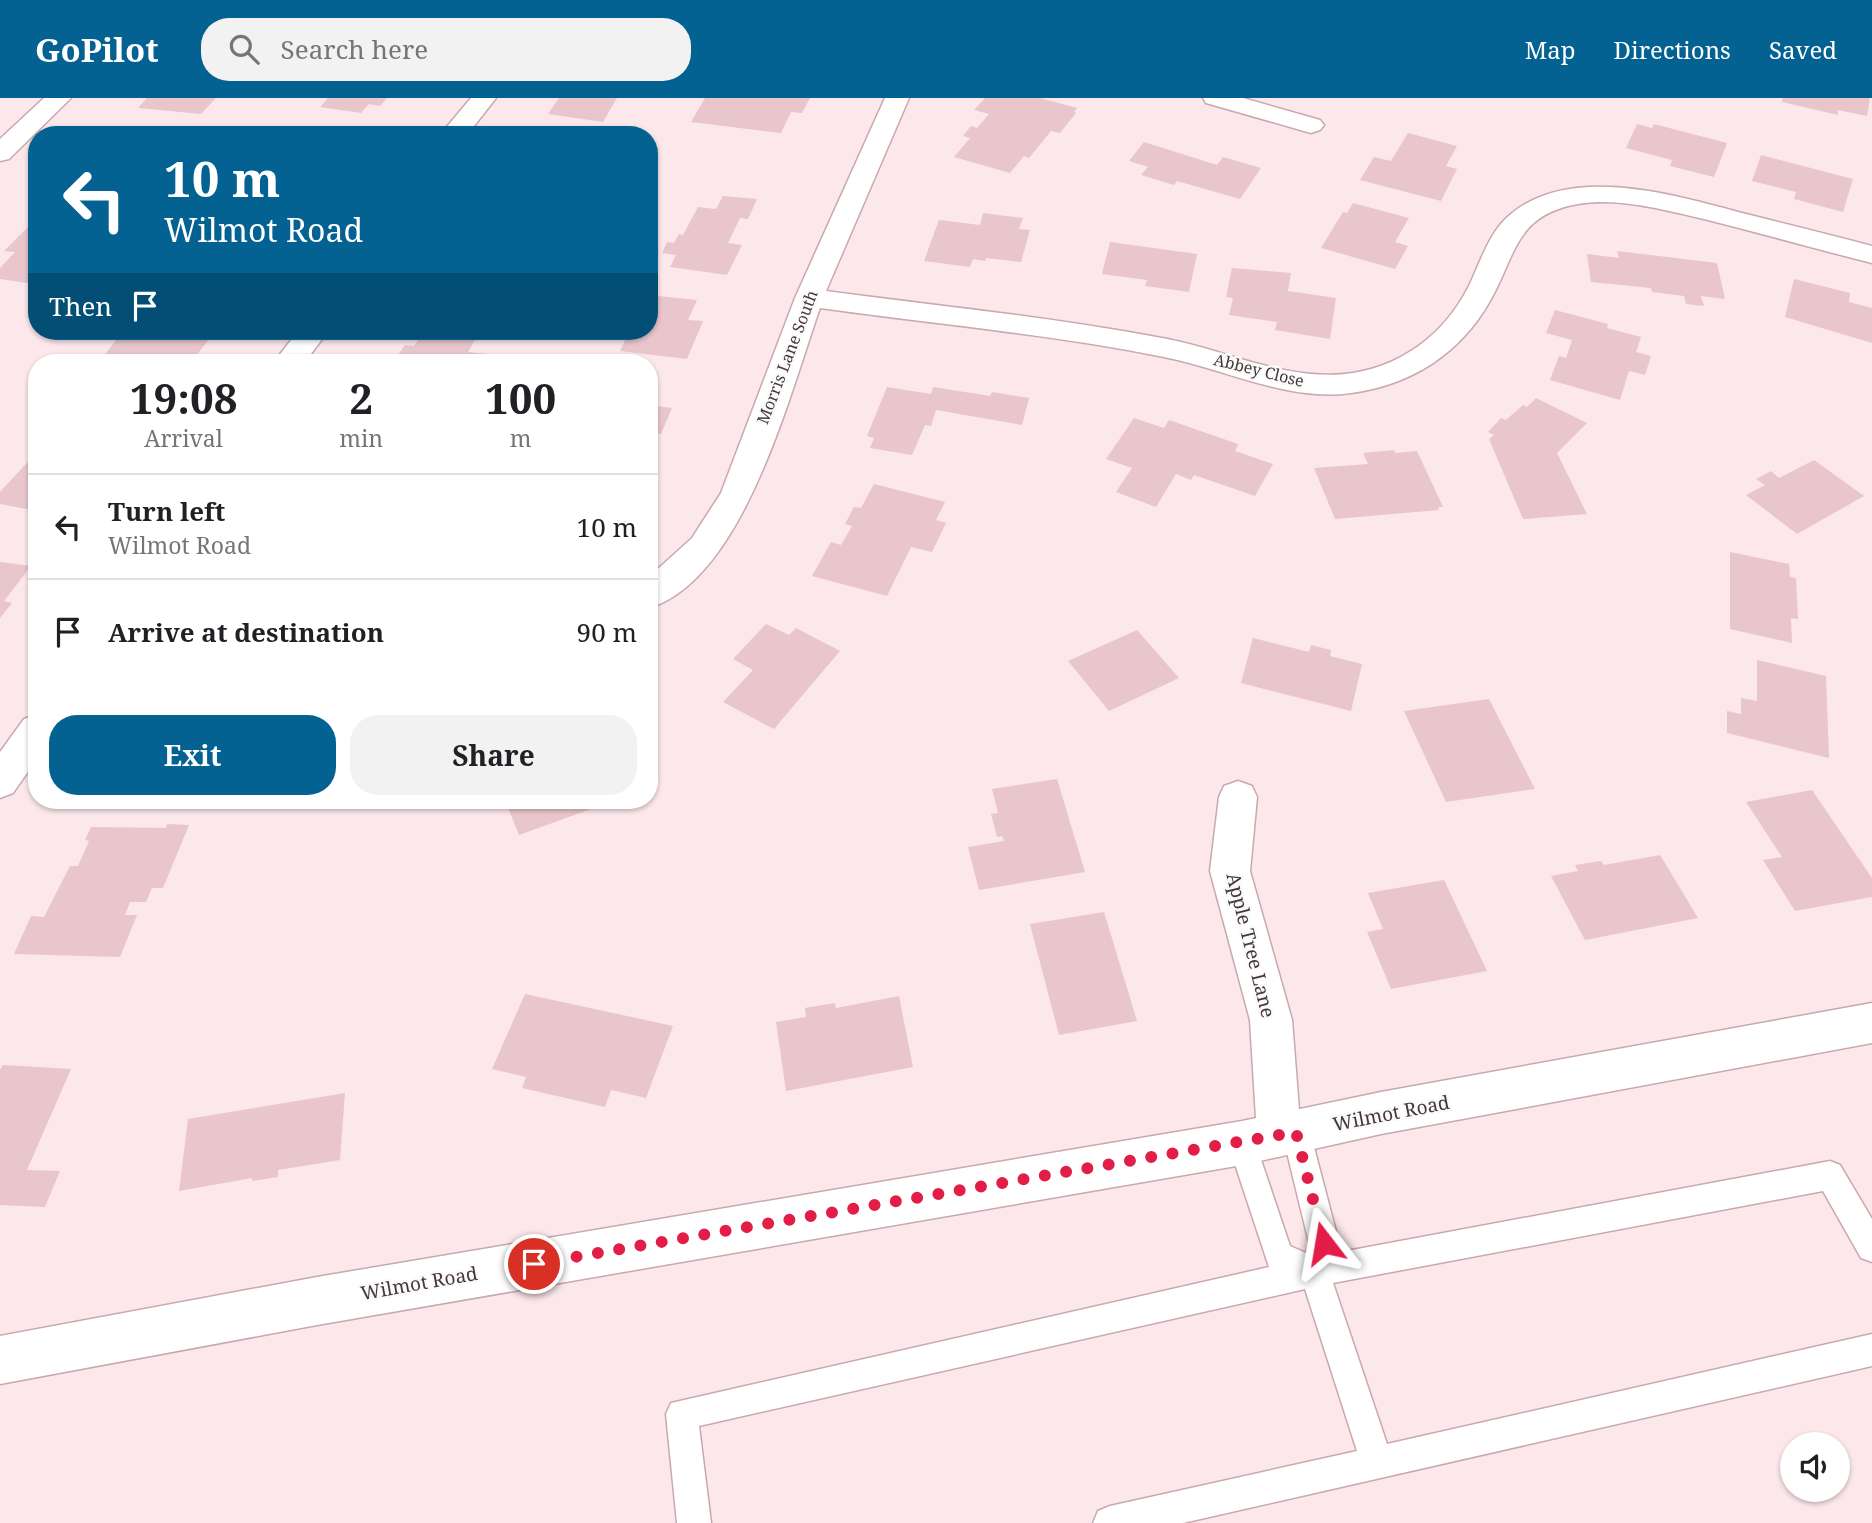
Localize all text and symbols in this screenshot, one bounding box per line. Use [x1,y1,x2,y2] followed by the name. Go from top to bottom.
[201,18,691,81] search box
[35,27,159,72] text: GoPilot
[225,30,263,68] icon: search
[281,31,428,67] text: Search here
[1525,33,1576,66] text: Map
[1614,33,1731,66] text: Directions
[1769,33,1837,66] text: Saved
[164,145,280,211] text: 10 m
[49,154,140,245] icon: left
[164,208,363,251] text: Wilmot Road
[126,287,164,325] icon: arrive
[751,287,823,427] street label: Morris Lane South
[49,288,112,324] text: Then
[1211,348,1307,392] street label: Abbey Close
[130,369,237,426] text: 19:08
[349,369,373,426] text: 2
[485,369,556,426] text: 100
[144,422,223,454] text: Arrival
[339,422,383,454] text: min
[510,422,531,454] text: m
[108,493,225,529] text: Turn left
[49,508,87,546] icon: left
[577,509,637,545] text: 10 m
[108,529,251,561] text: Wilmot Road
[49,613,87,651] icon: arrive
[108,614,384,650] text: Arrive at destination
[577,614,637,650] text: 90 m
[49,715,336,795] button: Exit
[350,715,637,795] button: Share
[1220,870,1282,1020] street label: Apple Tree Lane
[1331,1089,1452,1137] street label: Wilmot Road
[1287,1206,1361,1280] position arrow
[504,1234,564,1294] pin
[515,1245,553,1283] icon: arrive
[359,1260,480,1306] street label: Wilmot Road
[1780,1432,1850,1502] map controls
[1780,1432,1850,1502] button: sound

